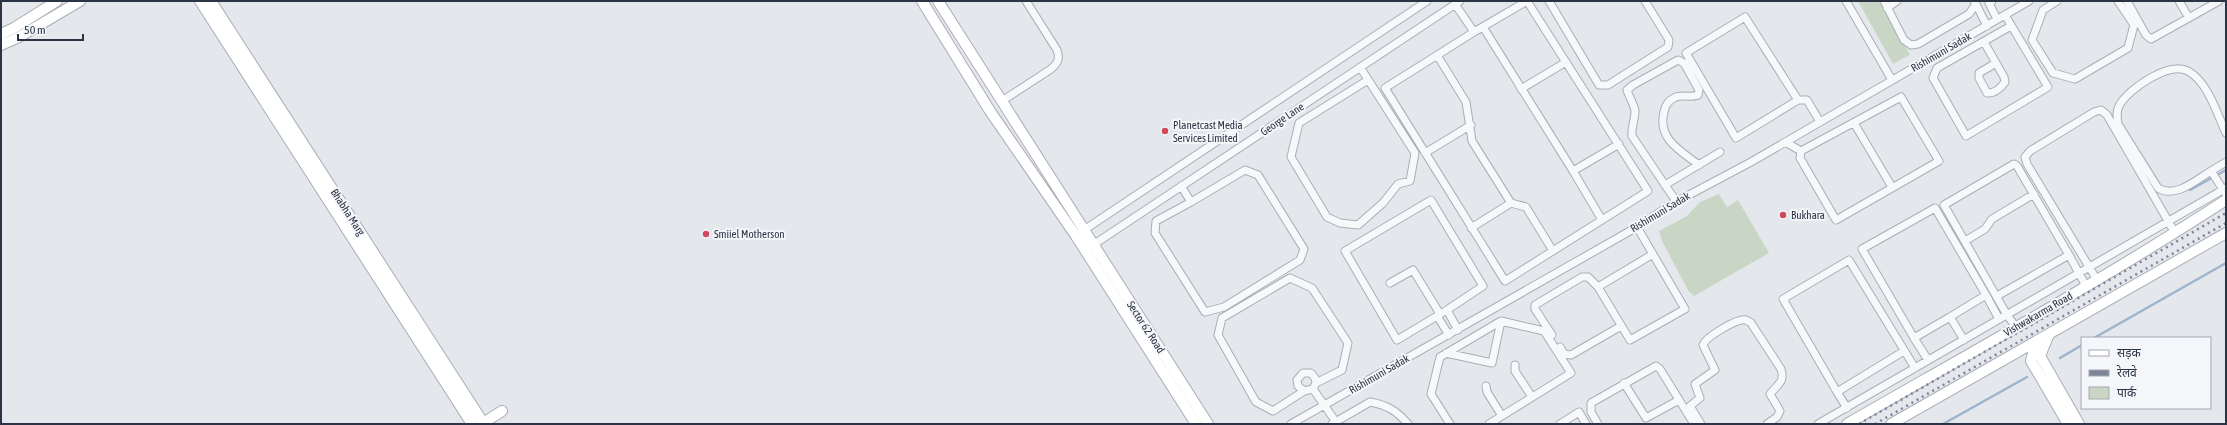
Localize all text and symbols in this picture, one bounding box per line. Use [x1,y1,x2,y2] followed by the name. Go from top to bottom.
[18,16,83,42] scale bar
[24,23,46,37] text: 50 m
[1909,30,1973,74] street label: Rishimuni Sadak
[1258,100,1306,138] street label: George Lane
[1173,119,1243,144] place label: Planetcast Media Services Limited
[1160,126,1170,136] marker: Planetcast Media Services Limited
[329,187,368,238] street label: Bhabha Marg
[1628,189,1692,234] street label: Rishimuni Sadak
[1791,209,1825,221] place label: Bukhara
[1778,210,1788,220] marker: Bukhara
[714,228,785,240] place label: Smiiel Motherson
[701,229,711,239] marker: Smiiel Motherson
[2001,289,2075,339] street label: Vishwakarma Road
[1125,299,1167,355] street label: Sector 62 Road
[2081,337,2211,409] legend
[2117,346,2142,360] text: सड़क
[1347,352,1411,396] street label: Rishimuni Sadak
[2117,365,2137,380] text: रेलवे
[2117,386,2137,400] text: पार्क

